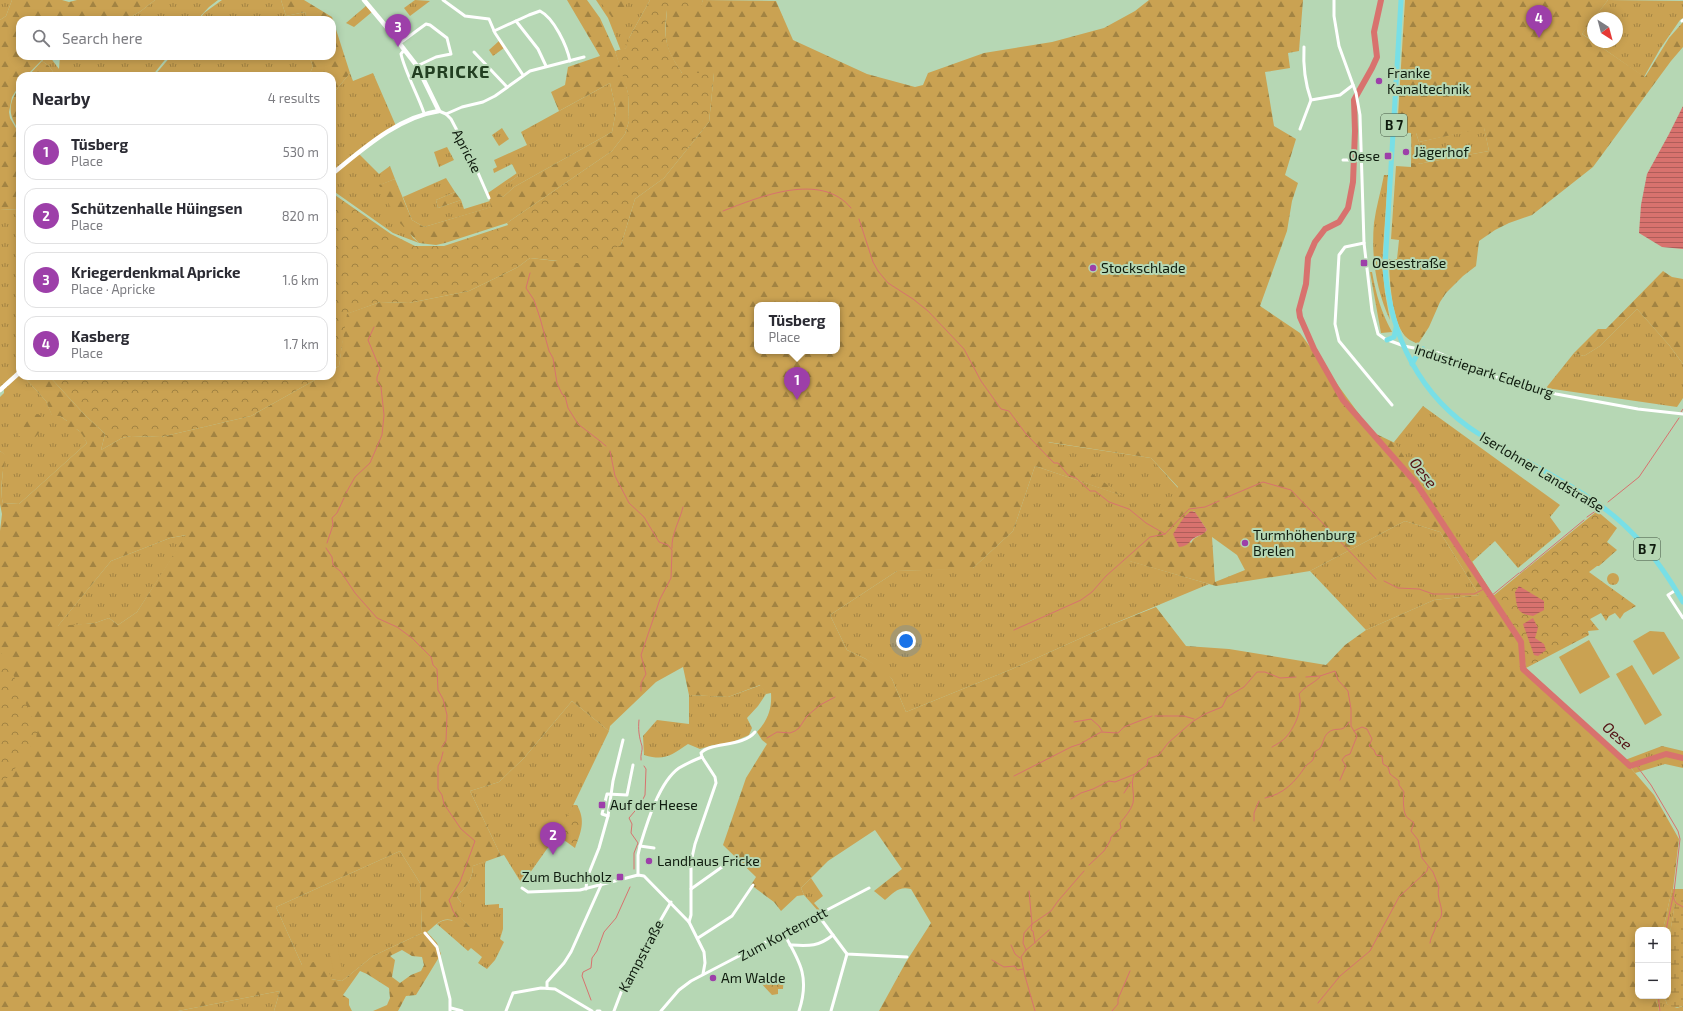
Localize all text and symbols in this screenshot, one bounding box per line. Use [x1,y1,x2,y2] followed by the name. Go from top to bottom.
[1526,5,1552,38] pin: 4
[1587,12,1623,48] north arrow
[385,14,411,47] pin: 3
[16,16,336,60] search box
[30,27,52,49] icon: search
[62,29,143,47] text: Search here
[412,60,491,82] district label: APRICKE
[1387,64,1469,97] place label: Franke Kanaltechnik
[1374,76,1384,86] marker: Franke Kanaltechnik
[32,88,90,108] text: Nearby
[268,90,320,106] text: 4 results
[1381,114,1407,136] road number: B 7
[449,126,486,176] street label: Apricke
[71,135,128,153] text: Tüsberg
[1414,143,1469,160] place label: Jägerhof
[43,144,49,160] text: 1
[283,144,319,160] text: 530 m
[1349,147,1380,164] place label: Oese
[1401,147,1411,157] marker: Jägerhof
[1383,151,1393,161] marker: Oese
[71,153,103,169] text: Place
[71,199,243,217] text: Schützenhalle Hüingsen
[42,208,50,224] text: 2
[282,208,319,224] text: 820 m
[71,217,103,233] text: Place
[1372,254,1446,271] place label: Oesestraße
[1359,258,1369,268] marker: Oesestraße
[1101,259,1186,276] place label: Stockschlade
[71,263,241,281] text: Kriegerdenkmal Apricke
[1088,263,1098,273] marker: Stockschlade
[42,272,50,288] text: 3
[283,272,319,288] text: 1.6 km
[71,281,155,297] text: Place · Apricke
[754,302,840,354] popup
[768,311,826,329] text: Tüsberg
[71,327,130,345] text: Kasberg
[768,329,800,345] text: Place
[42,336,50,352] text: 4
[284,336,319,352] text: 1.7 km
[1412,340,1556,401] street label: Industriepark Edelburg
[71,345,103,361] text: Place
[784,367,810,400] pin: 1
[1477,428,1608,515] street label: Iserlohner Landstraße
[1406,454,1441,491] water label: Oese
[1253,526,1355,559] place label: Turmhöhenburg Brelen
[1240,538,1250,548] marker: Turmhöhenburg Brelen
[1634,538,1660,560] road number: B 7
[896,631,916,651] your location
[1599,717,1636,753] water label: Oese
[610,796,698,813] place label: Auf der Heese
[597,800,607,810] marker: Auf der Heese
[540,822,566,855] pin: 2
[657,852,760,869] place label: Landhaus Fricke
[644,856,654,866] marker: Landhaus Fricke
[522,868,612,885] place label: Zum Buchholz
[615,872,625,882] marker: Zum Buchholz
[736,903,830,964] street label: Zum Kortenrott
[614,917,667,995] street label: Kampstraße
[1635,927,1671,999] map controls
[1635,927,1671,963] button: +
[1635,963,1671,999] button: −
[721,969,785,986] place label: Am Walde
[708,973,718,983] marker: Am Walde

